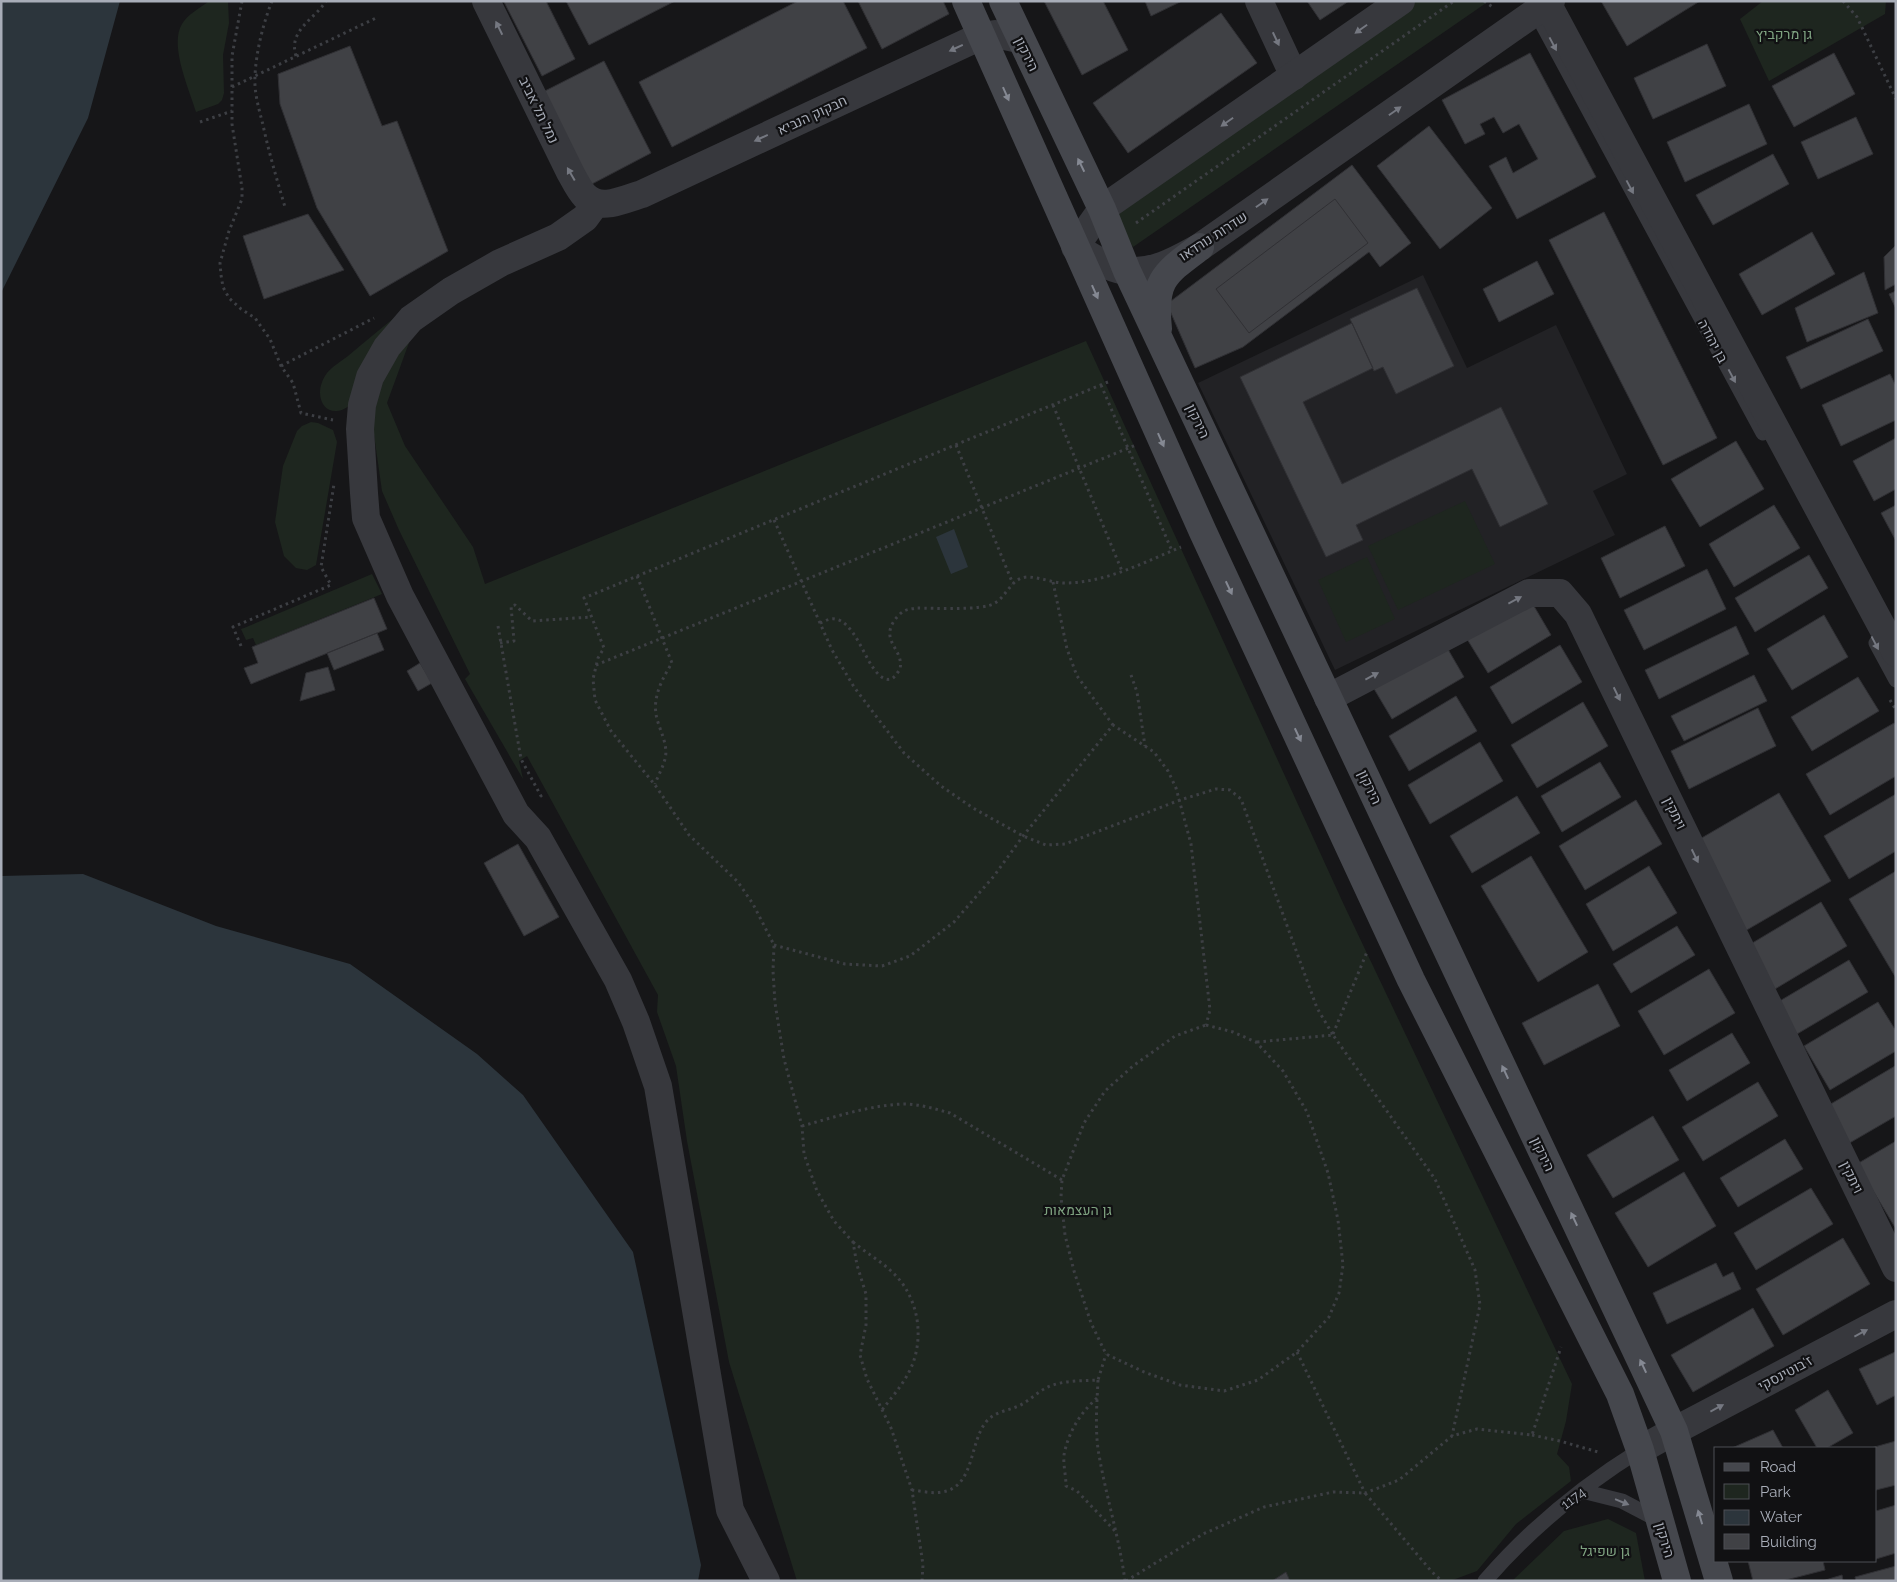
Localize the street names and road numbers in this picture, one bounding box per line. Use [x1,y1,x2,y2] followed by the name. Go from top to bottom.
[1012,34,1042,74] street label: הירקון
[516,74,562,146] street label: נמל תל אביב
[775,92,849,138] street label: חבקוק הנביא
[1176,208,1250,264] street label: שדרות נורדאו
[1695,316,1731,366] street label: בן יהודה
[1183,401,1213,441] street label: הירקון
[1355,767,1385,807] street label: הירקון
[1660,794,1690,832] street label: ויתקין
[1528,1134,1558,1174] street label: הירקון
[1837,1158,1867,1196] street label: ויתקין
[1755,1352,1815,1394] street label: ז'בוטינסקי
[1558,1483,1589,1512] street label: 1174
[1652,1520,1678,1560] street label: הירקון

